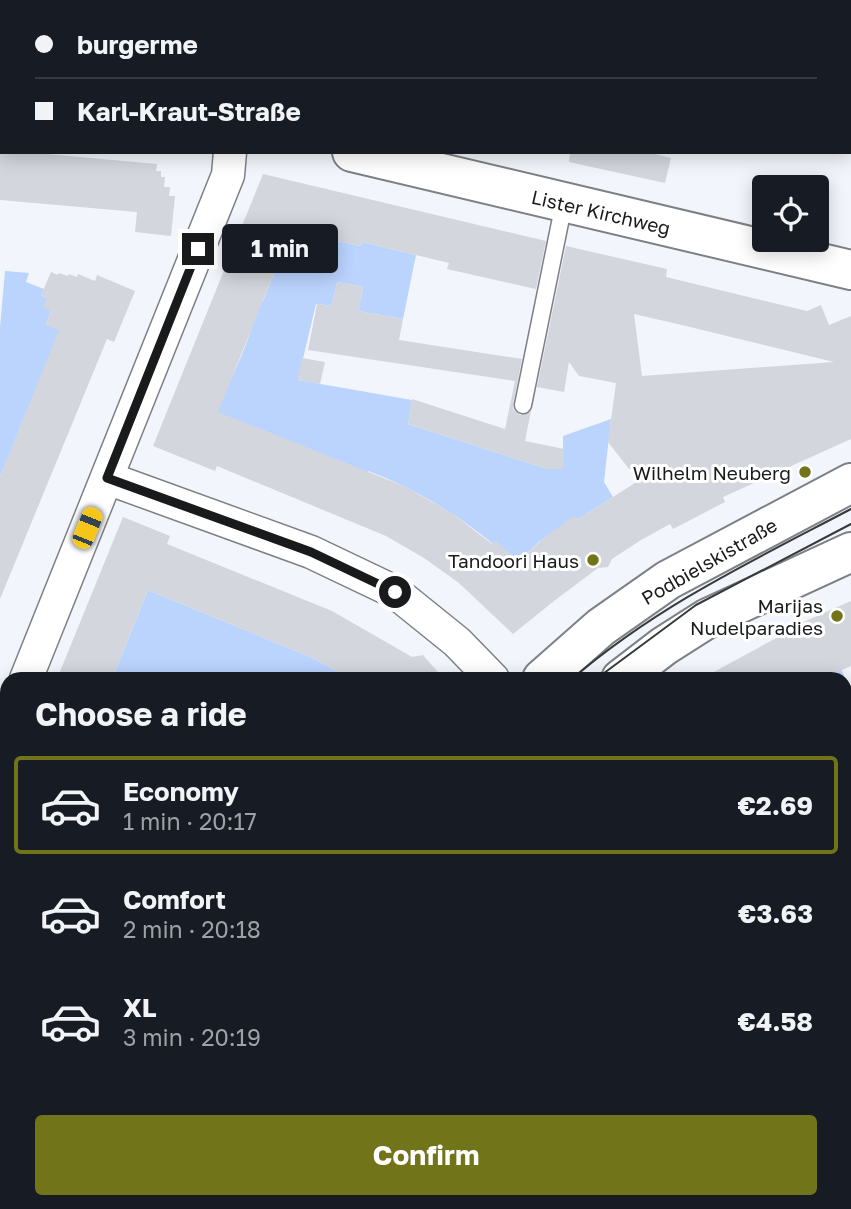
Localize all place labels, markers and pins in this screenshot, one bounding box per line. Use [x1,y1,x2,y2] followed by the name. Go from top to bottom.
[633,461,791,484] place label: Wilhelm Neuberg
[797,464,813,480] marker: Wilhelm Neuberg
[448,549,579,572] place label: Tandoori Haus
[585,552,601,568] marker: Tandoori Haus
[690,594,823,639] place label: Marijas Nudelparadies
[829,608,845,624] marker: Marijas Nudelparadies

